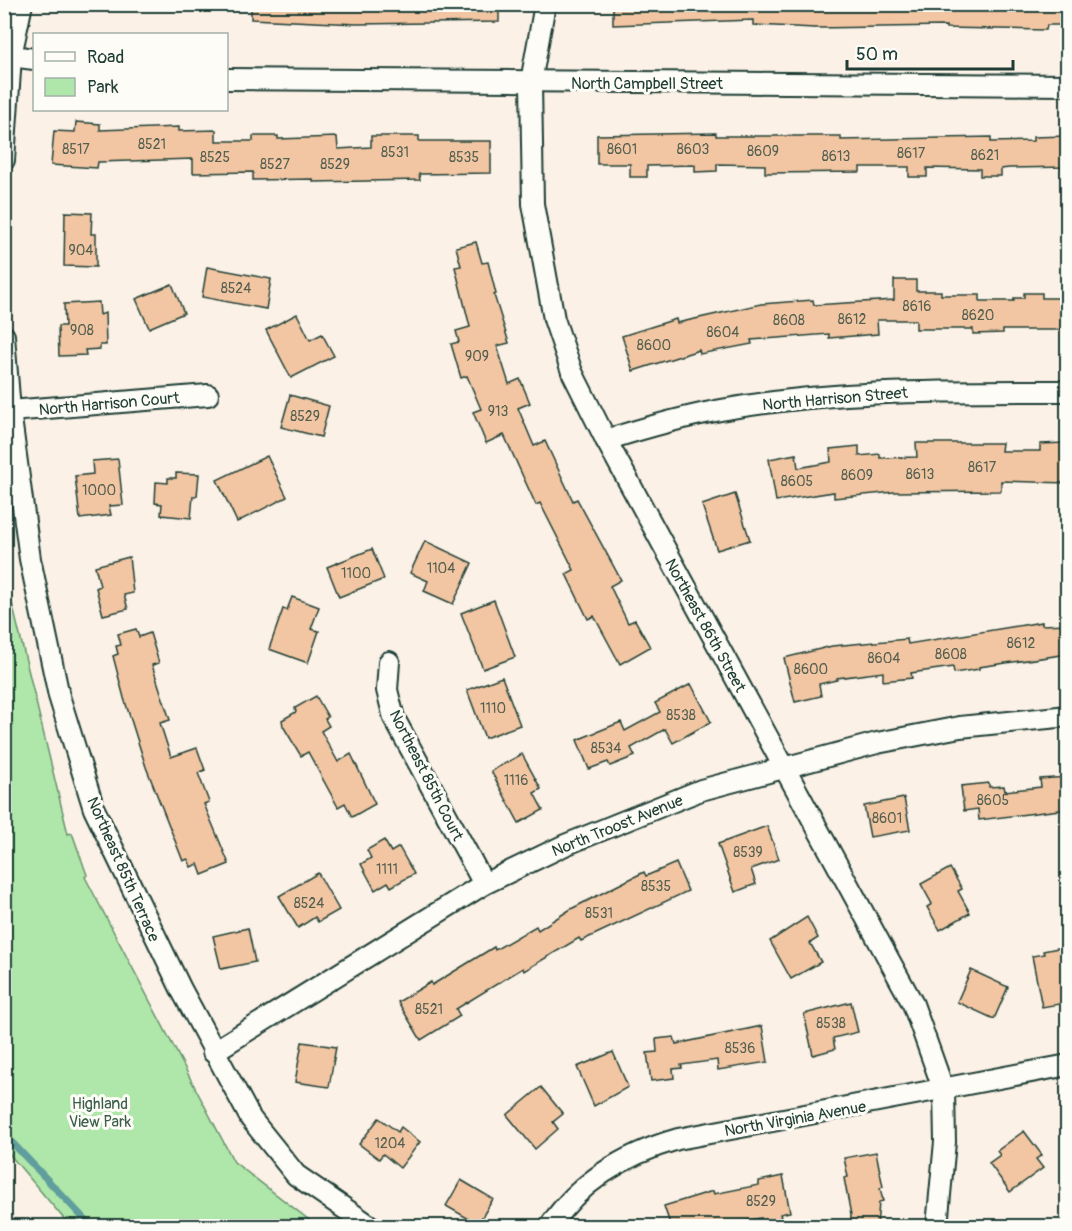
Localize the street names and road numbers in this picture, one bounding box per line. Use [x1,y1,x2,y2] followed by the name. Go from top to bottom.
[571,74,723,94] street label: North Campbell Street
[762,383,909,415] street label: North Harrison Street
[38,388,181,420] street label: North Harrison Court
[660,555,750,696] street label: Northeast 86th Street
[384,707,468,845] street label: Northeast 85th Court
[549,790,686,861] street label: North Troost Avenue
[82,794,164,945] street label: Northeast 85th Terrace
[723,1097,868,1141] street label: North Virginia Avenue

